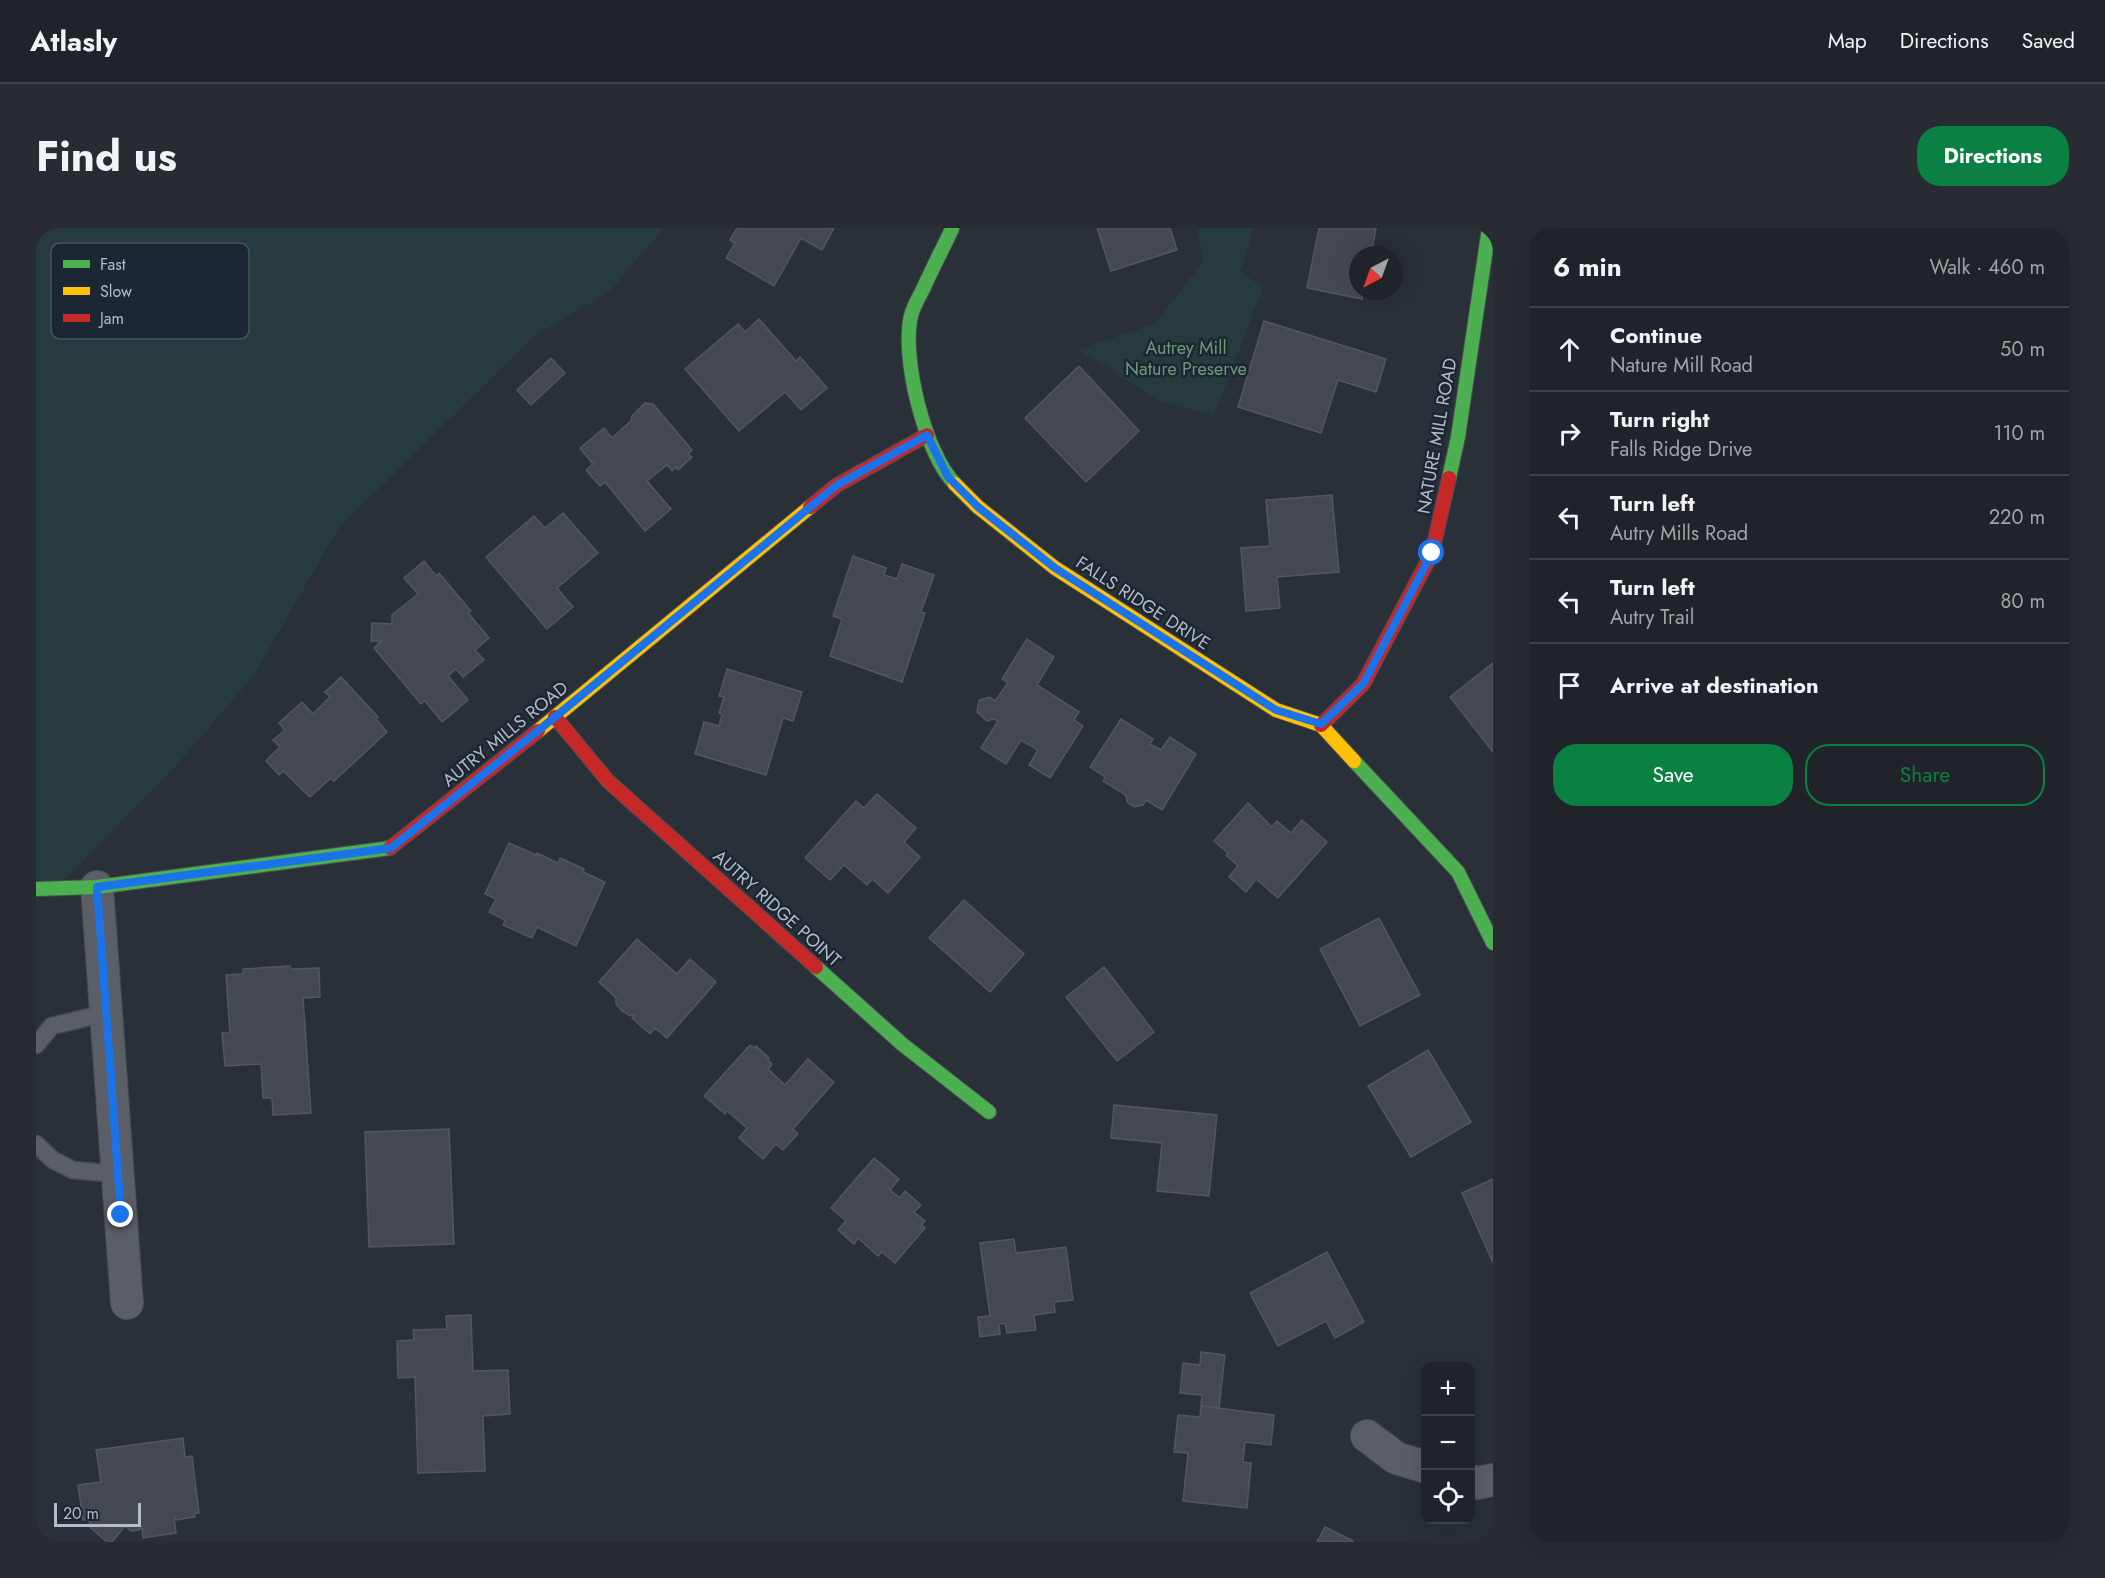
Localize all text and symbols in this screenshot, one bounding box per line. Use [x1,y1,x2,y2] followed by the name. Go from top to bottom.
[30,21,117,62] text: Atlasly
[1828,26,1867,56] text: Map
[1900,26,1989,56] text: Directions
[2022,26,2075,56] text: Saved
[36,126,177,187] text: Find us
[1917,126,2069,186] button: Directions
[51,243,249,339] legend
[1349,246,1403,300] north arrow
[1553,248,1622,286] text: 6 min
[100,253,126,276] text: Fast
[1929,253,2045,282] text: Walk · 460 m
[100,280,132,303] text: Slow
[98,307,124,330] text: Jam
[1610,319,1702,351] text: Continue
[1553,333,1586,366] icon: ahead
[1125,335,1247,382] park label: Autrey Mill Nature Preserve
[2000,335,2045,364] text: 50 m
[1610,351,1753,380] text: Nature Mill Road
[1410,356,1464,516] street label: NATURE MILL ROAD
[1610,403,1710,435] text: Turn right
[1553,417,1586,450] icon: right
[1993,419,2045,448] text: 110 m
[1610,435,1752,464] text: Falls Ridge Drive
[1610,487,1695,519] text: Turn left
[1553,501,1586,534] icon: left
[1989,503,2045,532] text: 220 m
[1610,519,1748,548] text: Autry Mills Road
[1418,539,1444,565] route start
[1071,550,1215,656] street label: FALLS RIDGE DRIVE
[1610,571,1695,603] text: Turn left
[1553,585,1586,618] icon: left
[2000,587,2045,616] text: 80 m
[1610,603,1694,632] text: Autry Trail
[1553,669,1586,702] icon: arrive
[1610,669,1819,701] text: Arrive at destination
[436,675,574,793] street label: AUTRY MILLS ROAD
[1553,744,1793,806] button: Save
[1805,744,2045,806] button: Share
[707,844,847,973] street label: AUTRY RIDGE POINT
[107,1201,133,1227] route end
[1421,1362,1475,1524] map controls
[1421,1362,1475,1416] button: +
[1421,1416,1475,1470] button: −
[1421,1470,1475,1524] button: locate
[54,1500,141,1528] scale bar
[63,1502,99,1525] text: 20 m

